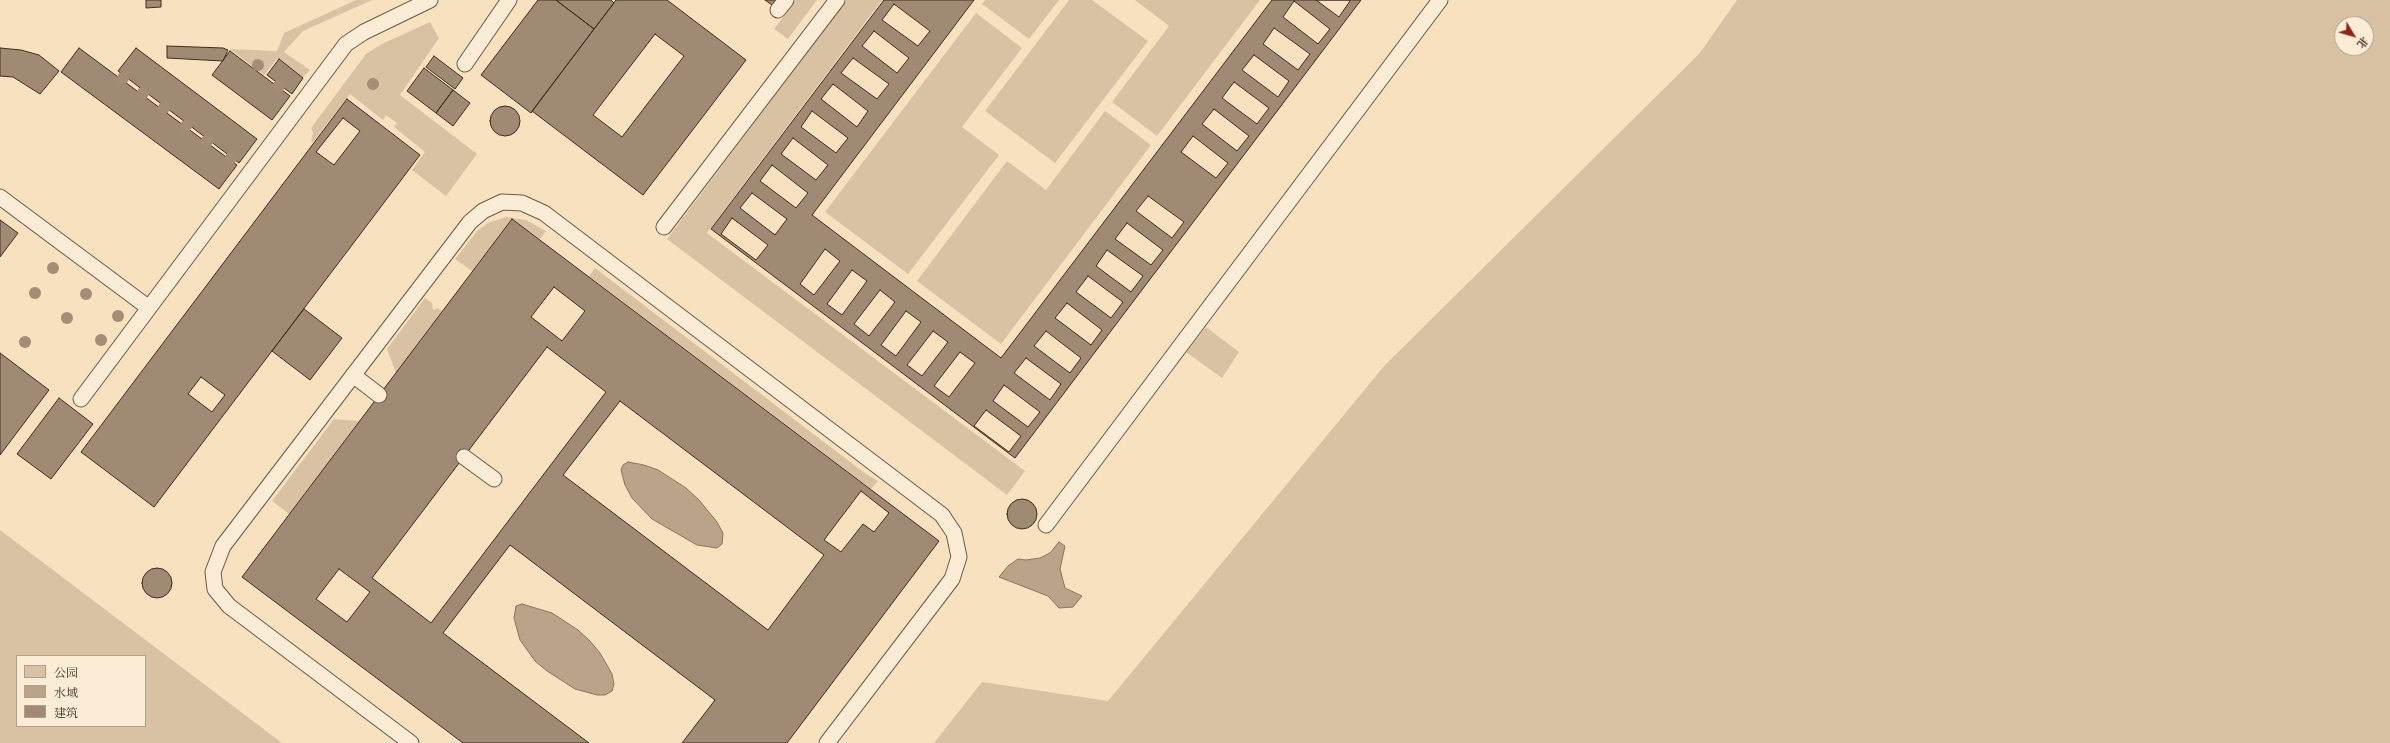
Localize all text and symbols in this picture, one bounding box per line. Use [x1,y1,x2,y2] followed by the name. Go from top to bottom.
[2334,16,2374,56] north arrow
[2354,34,2372,51] text: 北
[16,655,146,727] legend
[54,665,78,680] text: 公园
[54,685,78,700] text: 水域
[54,705,78,720] text: 建筑

